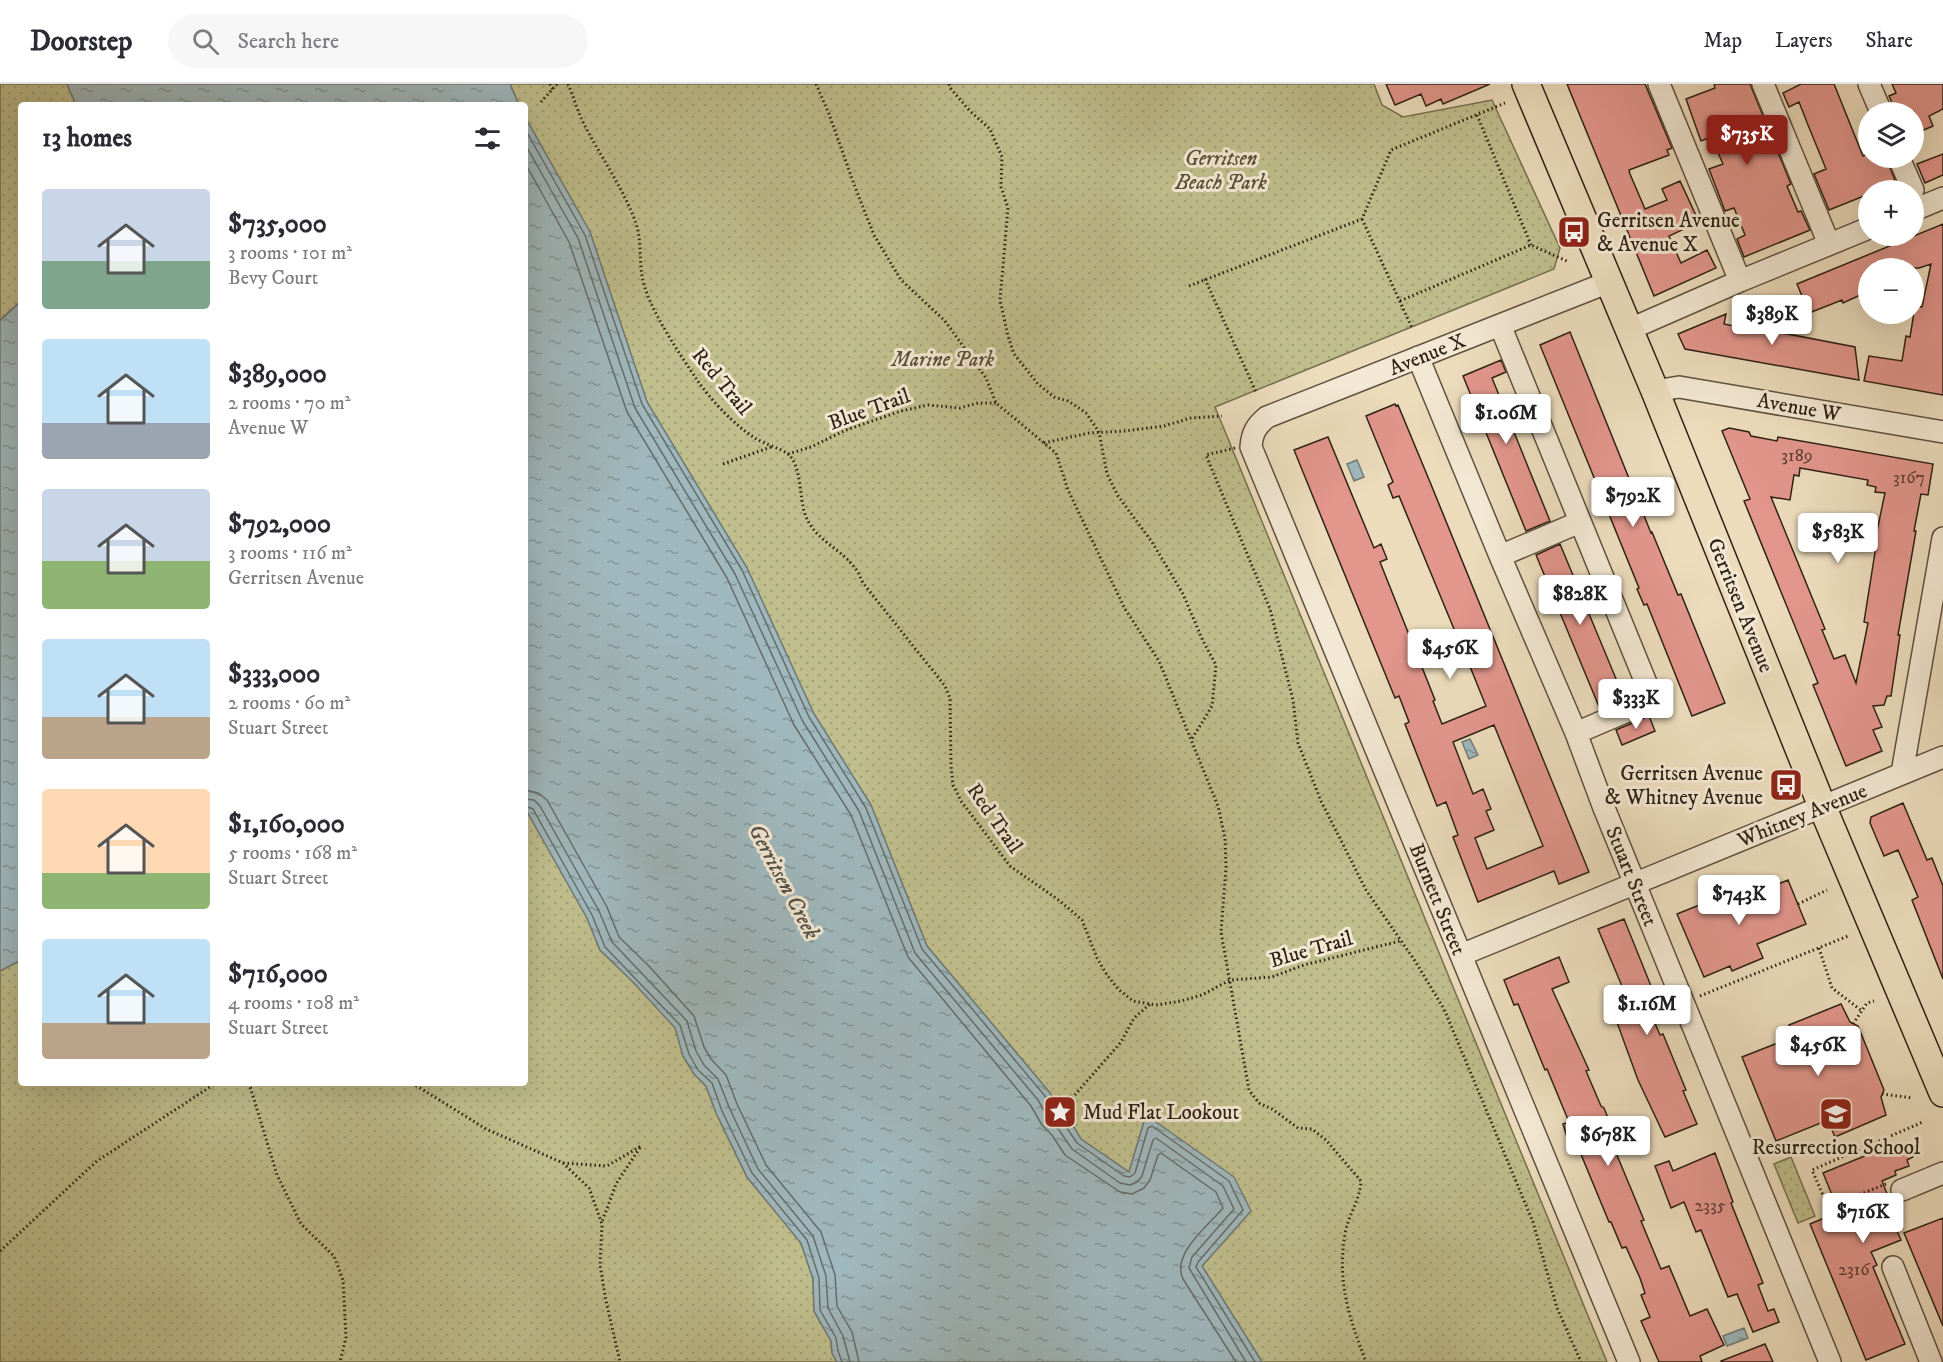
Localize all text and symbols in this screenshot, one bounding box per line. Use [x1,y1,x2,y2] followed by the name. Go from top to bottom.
[168,14,588,68] search box
[30,24,132,59] text: Doorstep
[189,25,222,58] icon: search
[237,28,339,55] text: Search here
[1703,28,1742,54] text: Map
[1775,28,1833,54] text: Layers
[1866,28,1913,54] text: Share
[1858,102,1924,324] map controls
[1858,102,1924,168] button: layers
[1705,115,1789,166] pin: $735K
[42,122,132,155] text: 13 homes
[471,122,504,155] icon: filters
[1721,122,1773,147] text: $735K
[1174,146,1267,196] park label: Gerritsen Beach Park
[1858,180,1924,246] button: +
[228,208,327,241] text: $735,000
[1597,208,1740,258] place label: Gerritsen Avenue & Avenue X
[90,213,162,285] icon: home
[1556,214,1592,250] bus stop icon: Gerritsen Avenue & Avenue X
[228,241,352,266] text: 3 rooms · 101 m²
[1858,258,1924,324] button: −
[228,266,318,291] text: Bevy Court
[1730,295,1814,346] pin: $389K
[1746,302,1798,327] text: $389K
[1385,328,1469,382] street label: Avenue X
[686,343,757,421] street label: Red Trail
[890,347,995,373] park label: Marine Park
[228,358,327,391] text: $389,000
[90,363,162,435] icon: home
[825,383,914,437] street label: Blue Trail
[1755,388,1843,428] street label: Avenue W
[228,391,351,416] text: 2 rooms · 70 m²
[1457,394,1555,445] pin: $1.06M
[1475,401,1537,426] text: $1.06M
[228,416,308,441] text: Avenue W
[1781,445,1813,467] house number: 3189
[1893,467,1925,489] house number: 3167
[1591,477,1675,528] pin: $792K
[1605,484,1661,509] text: $792K
[228,508,331,541] text: $792,000
[90,513,162,585] icon: home
[1796,513,1880,564] pin: $583K
[1812,520,1864,545] text: $583K
[1701,534,1779,677] street label: Gerritsen Avenue
[228,541,352,566] text: 3 rooms · 116 m²
[228,566,364,591] text: Gerritsen Avenue
[1538,575,1622,626] pin: $828K
[1553,582,1607,607] text: $828K
[1408,629,1492,680] pin: $456K
[1422,636,1478,661] text: $456K
[228,658,320,691] text: $333,000
[90,663,162,735] icon: home
[1594,679,1678,730] pin: $333K
[1612,686,1660,711] text: $333K
[228,691,350,716] text: 2 rooms · 60 m²
[228,716,329,741] text: Stuart Street
[1605,761,1763,811] place label: Gerritsen Avenue & Whitney Avenue
[1768,767,1804,803] bus stop icon: Gerritsen Avenue & Whitney Avenue
[961,778,1028,859] street label: Red Trail
[1733,778,1871,854] street label: Whitney Avenue
[228,808,345,841] text: $1,160,000
[90,813,162,885] icon: home
[742,819,826,945] water label: Gerritsen Creek
[1599,823,1663,930] street label: Stuart Street
[1403,840,1471,959] street label: Burnett Street
[228,841,357,866] text: 5 rooms · 168 m²
[228,866,329,891] text: Stuart Street
[1697,875,1781,926] pin: $743K
[1712,882,1766,907] text: $743K
[1267,926,1356,974] street label: Blue Trail
[228,958,328,991] text: $716,000
[90,963,162,1035] icon: home
[1598,985,1696,1036] pin: $1.16M
[228,991,359,1016] text: 4 rooms · 108 m²
[1618,992,1676,1017] text: $1.16M
[228,1016,329,1041] text: Stuart Street
[1776,1026,1860,1077] pin: $456K
[1790,1033,1846,1058] text: $456K
[1042,1094,1078,1130] place icon: Mud Flat Lookout
[1818,1096,1854,1132] school or university icon: Resurrection School
[1083,1100,1239,1126] place label: Mud Flat Lookout
[1566,1116,1650,1167] pin: $678K
[1580,1123,1636,1148] text: $678K
[1752,1135,1921,1161] place label: Resurrection School
[1821,1193,1905,1244] pin: $716K
[1694,1195,1726,1217] house number: 2335
[1836,1200,1890,1225] text: $716K
[1838,1259,1870,1281] house number: 2316

